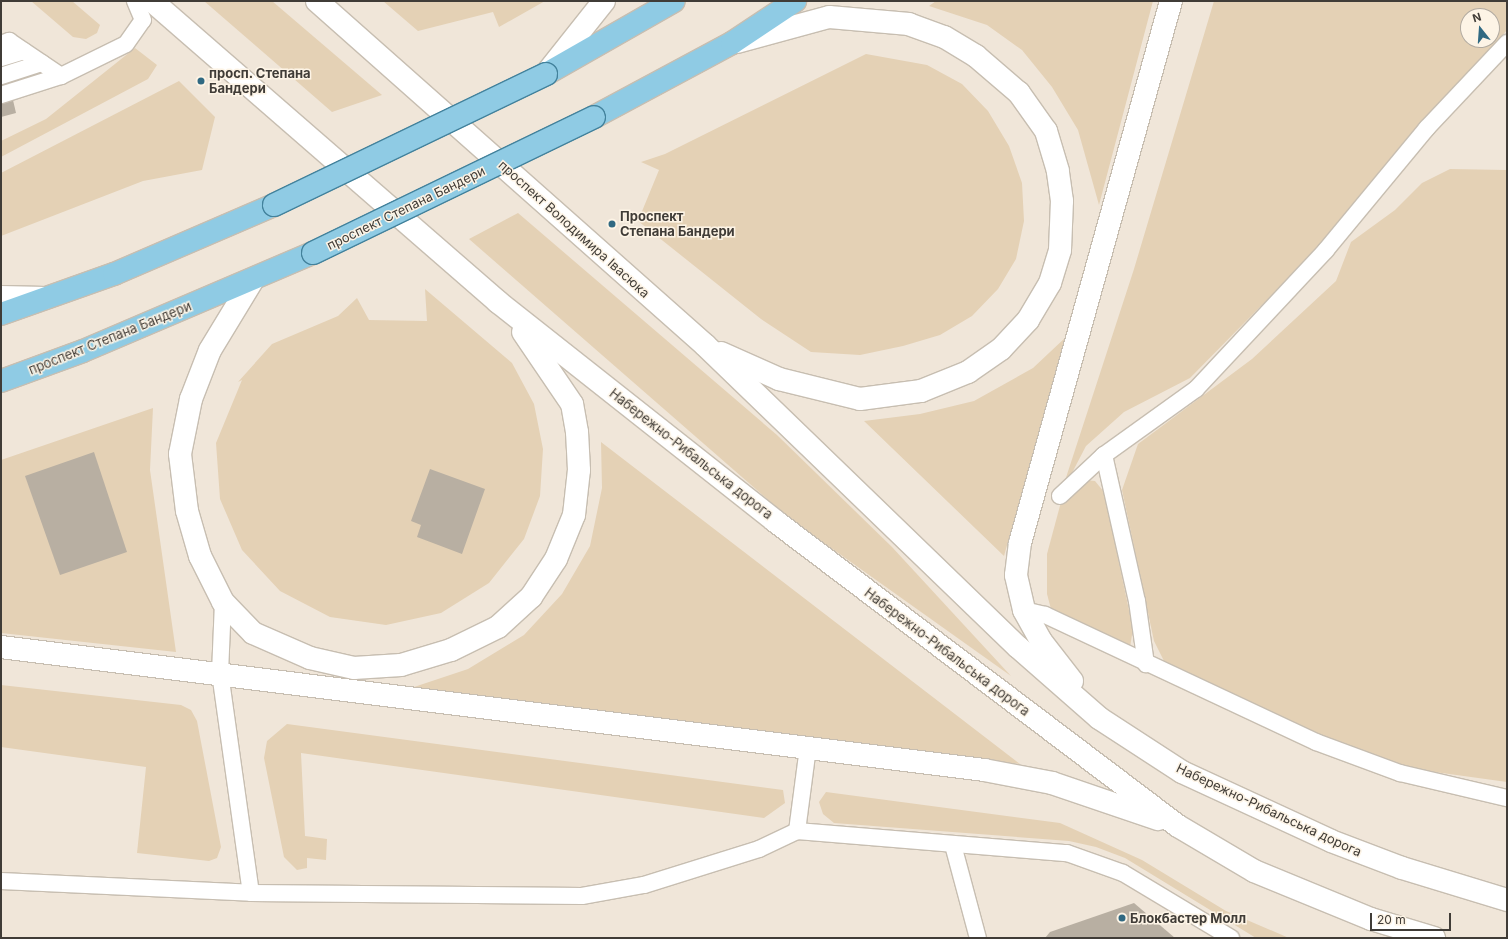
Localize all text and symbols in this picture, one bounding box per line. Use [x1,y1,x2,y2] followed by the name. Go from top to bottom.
[1460,8,1500,48] north arrow
[1471,10,1483,25] text: N
[209,66,311,97] place label: просп. Степана Бандери
[196,76,206,86] marker: просп. Степана Бандери
[495,157,653,301] street label: проспект Володимира Івасюка
[324,163,488,253] street label: проспект Степана Бандери
[620,209,735,240] place label: Проспект Степана Бандери
[607,219,617,229] marker: Проспект Степана Бандери
[26,298,194,378] street label: проспект Степана Бандери
[606,385,776,523] street label: Набережно-Рибальська дорога
[861,585,1033,719] street label: Набережно-Рибальська дорога
[1174,760,1364,860] street label: Набережно-Рибальська дорога
[1372,905,1453,931] scale bar
[1130,910,1246,926] place label: Блокбастер Молл
[1377,912,1406,927] text: 20 m
[1117,913,1127,923] marker: Блокбастер Молл

